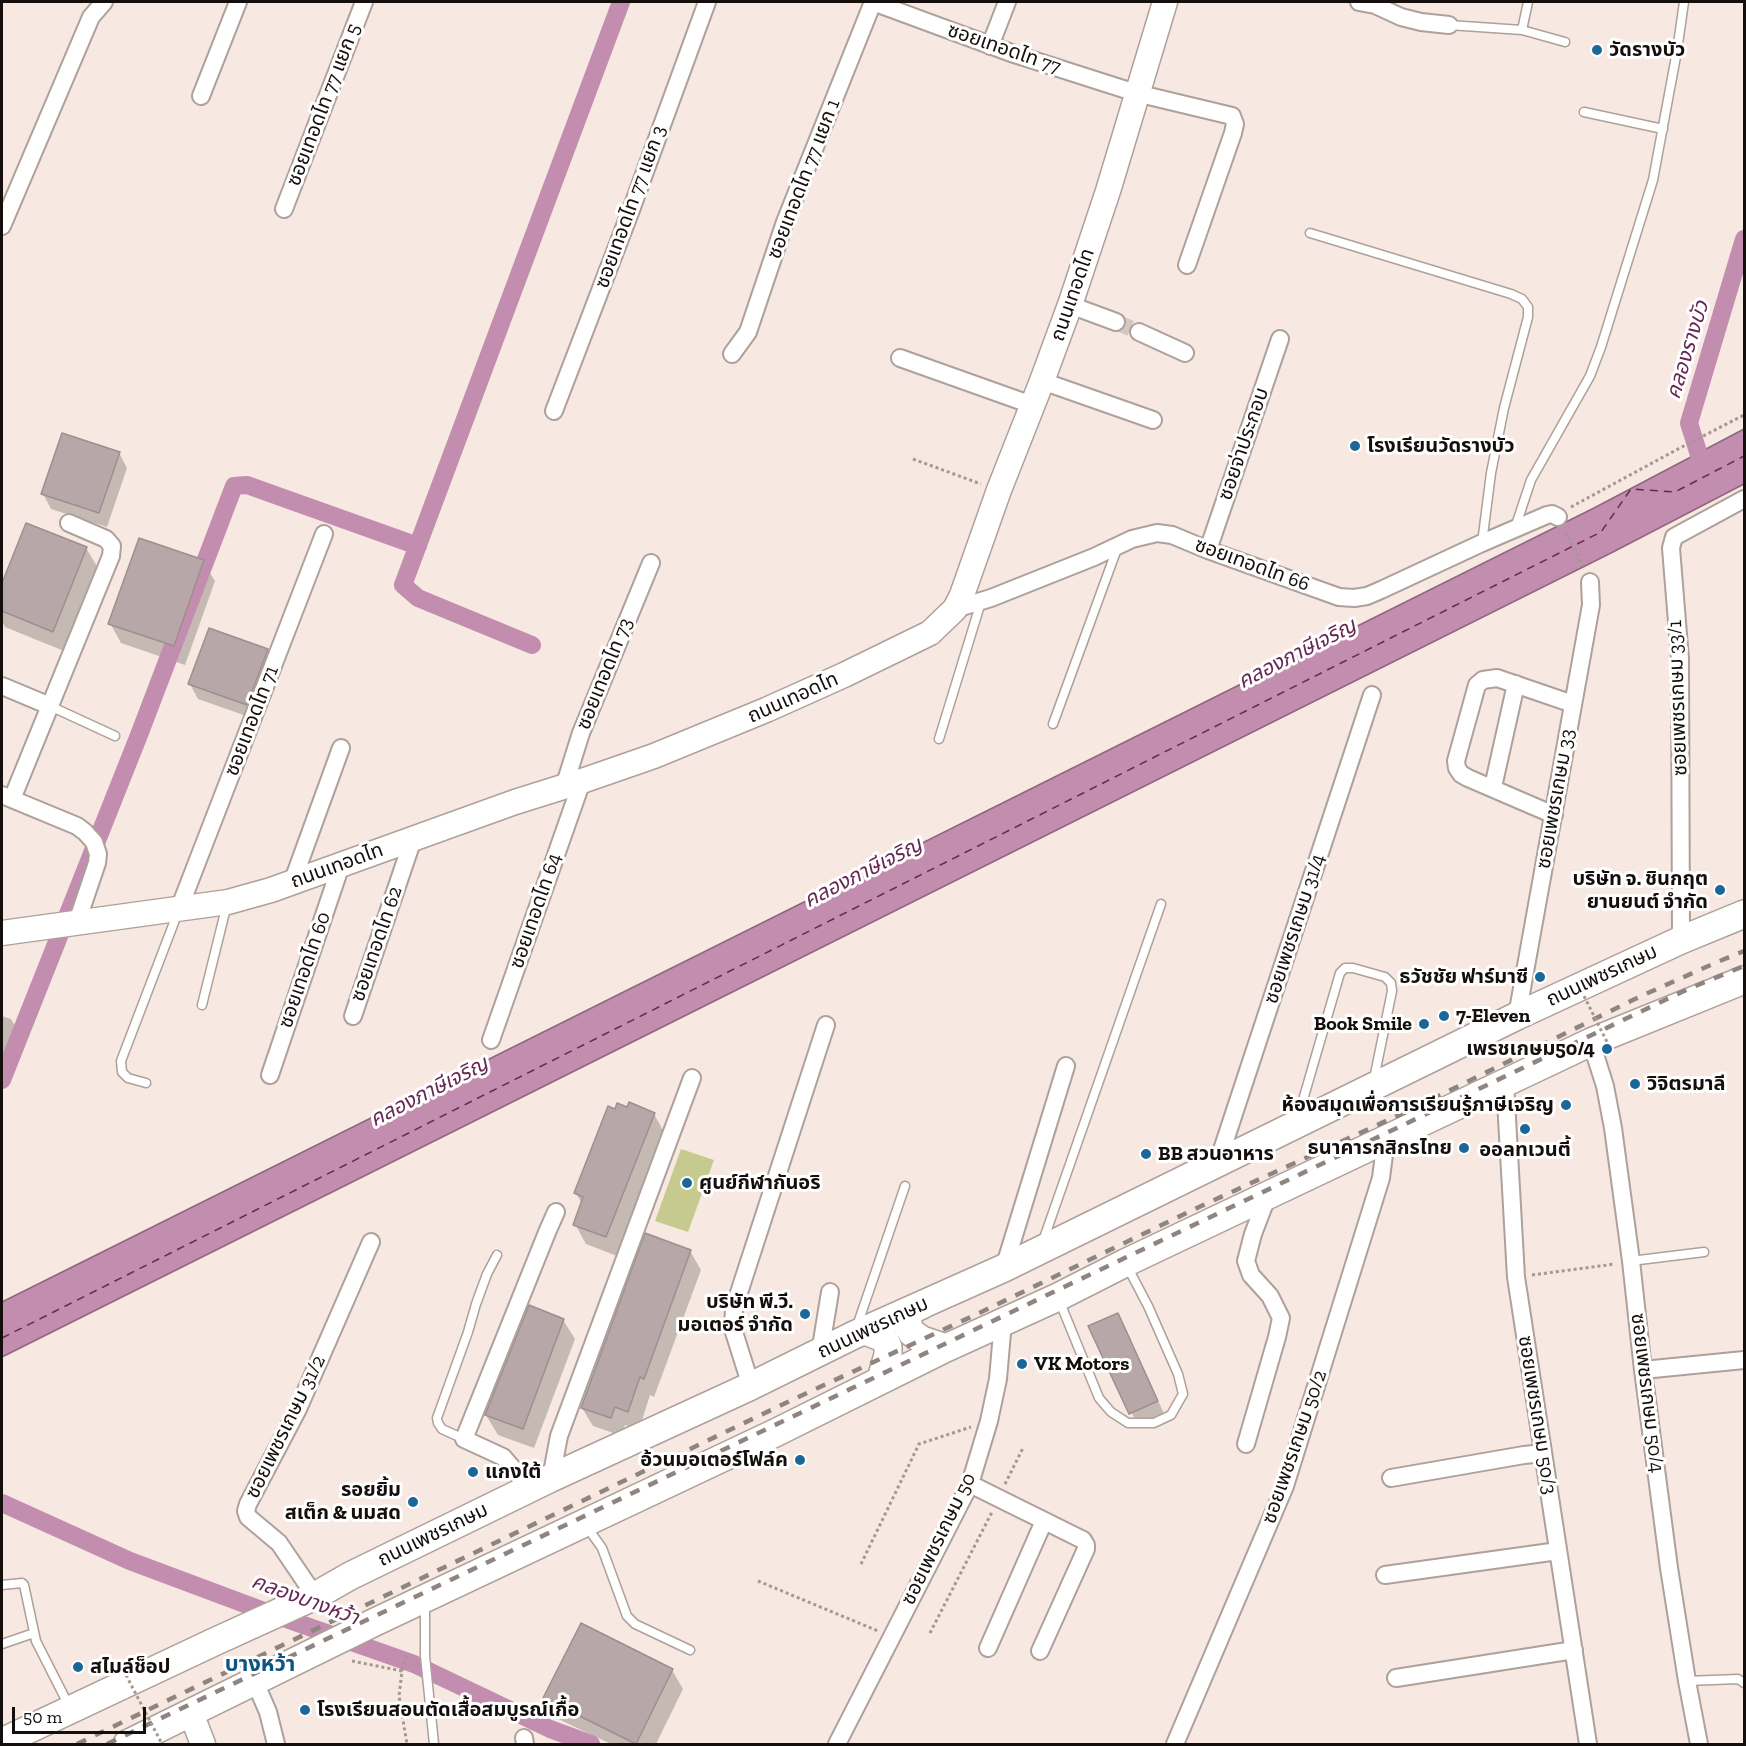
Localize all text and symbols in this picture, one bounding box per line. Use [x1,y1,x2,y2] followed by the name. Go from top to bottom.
[944,18,1064,80] street label: ซอยเทอดไท 77
[282,20,366,190] street label: ซอยเทอดไท 77 แยก 5
[1609,38,1685,62] place label: วัดรางบัว
[1590,43,1604,57] marker: วัดรางบัว
[762,96,846,262] street label: ซอยเทอดไท 77 แยก 1
[590,122,672,292] street label: ซอยเทอดไท 77 แยก 3
[1046,245,1100,345] street label: ถนนเทอดไท
[1661,298,1715,402] water label: คลองรางบัว
[1214,385,1274,503] street label: ซอยจ่าประกอบ
[1367,434,1515,458] place label: โรงเรียนวัดรางบัว
[1348,439,1362,453] marker: โรงเรียนวัดรางบัว
[1191,533,1313,597] street label: ซอยเทอดไท 66
[1234,614,1360,694] water label: คลองภาษีเจริญ
[572,615,638,733] street label: ซอยเทอดไท 73
[1663,620,1693,776] street label: ซอยเพชรเกษม 33/1
[220,662,284,780] street label: ซอยเทอดไท 71
[744,667,842,729] street label: ถนนเทอดไท
[1532,727,1580,871] street label: ซอยเพชรเกษม 33
[800,833,926,913] water label: คลองภาษีเจริญ
[287,838,387,894] street label: ถนนเทอดไท
[505,850,567,972] street label: ซอยเทอดไท 64
[1259,851,1331,1007] street label: ซอยเพชรเกษม 31/4
[1572,867,1708,914] place label: บริษัท จ. ชินกฤต ยานยนต์ จำกัด
[346,883,408,1005] street label: ซอยเทอดไท 62
[1713,883,1727,897] marker: บริษัท จ. ชินกฤต ยานยนต์ จำกัด
[274,909,336,1031] street label: ซอยเทอดไท 60
[1543,940,1661,1012] street label: ถนนเพชรเกษม
[1399,965,1528,989] place label: ธวัชชัย ฟาร์มาซี
[1533,970,1547,984] marker: ธวัชชัย ฟาร์มาซี
[1456,1004,1530,1028] place label: 7-Eleven
[1437,1009,1451,1023] marker: 7-Eleven
[1314,1012,1412,1036] place label: Book Smile
[1417,1017,1431,1031] marker: Book Smile
[1466,1037,1595,1061] place label: เพรชเกษม50/4
[1600,1042,1614,1056] marker: เพรชเกษม50/4
[366,1052,492,1132] water label: คลองภาษีเจริญ
[1647,1072,1725,1096] place label: วิจิตรมาลี
[1628,1077,1642,1091] marker: วิจิตรมาลี
[1281,1093,1554,1117] place label: ห้องสมุดเพื่อการเรียนรู้ภาษีเจริญ
[1559,1098,1573,1112] marker: ห้องสมุดเพื่อการเรียนรู้ภาษีเจริญ
[1518,1122,1532,1136] marker: ออลทเวนตี้
[1308,1136,1452,1160] place label: ธนาคารกสิกรไทย
[1479,1138,1571,1162] place label: ออลทเวนตี้
[1457,1141,1471,1155] marker: ธนาคารกสิกรไทย
[1158,1142,1274,1166] place label: BB สวนอาหาร
[1139,1147,1153,1161] marker: BB สวนอาหาร
[699,1171,821,1195] place label: ศูนย์กีฬากันอริ
[680,1176,694,1190] marker: ศูนย์กีฬากันอริ
[678,1290,793,1337] place label: บริษัท พี.วี. มอเตอร์ จำกัด
[814,1292,932,1364] street label: ถนนเพชรเกษม
[798,1307,812,1321] marker: บริษัท พี.วี. มอเตอร์ จำกัด
[1625,1312,1669,1474] street label: ซอยเพชรเกษม 50/4
[1513,1334,1561,1496] street label: ซอยเพชรเกษม 50/3
[241,1351,331,1503] street label: ซอยเพชรเกษม 31/2
[1034,1352,1129,1376] place label: VK Motors
[1015,1357,1029,1371] marker: VK Motors
[1257,1367,1333,1527] street label: ซอยเพชรเกษม 50/2
[640,1448,788,1472] place label: อ้วนมอเตอร์โฟล์ค
[793,1453,807,1467] marker: อ้วนมอเตอร์โฟล์ค
[485,1460,541,1484] place label: แกงใต้
[466,1465,480,1479] marker: แกงใต้
[897,1469,981,1609] street label: ซอยเพชรเกษม 50
[285,1478,401,1525] place label: รอยยิ้ม สเต็ก & นมสด
[406,1495,420,1509] marker: รอยยิ้ม สเต็ก & นมสด
[374,1498,492,1572] street label: ถนนเพชรเกษม
[248,1569,362,1631] water label: คลองบางหว้า
[225,1652,295,1678] district label: บางหว้า
[90,1655,170,1679] place label: สไมล์ช็อป
[71,1660,85,1674] marker: สไมล์ช็อป
[15,1695,148,1733] scale bar
[317,1698,579,1722] place label: โรงเรียนสอนตัดเสื้อสมบูรณ์เกื้อ
[298,1703,312,1717] marker: โรงเรียนสอนตัดเสื้อสมบูรณ์เกื้อ
[23,1706,62,1728] text: 50 m

